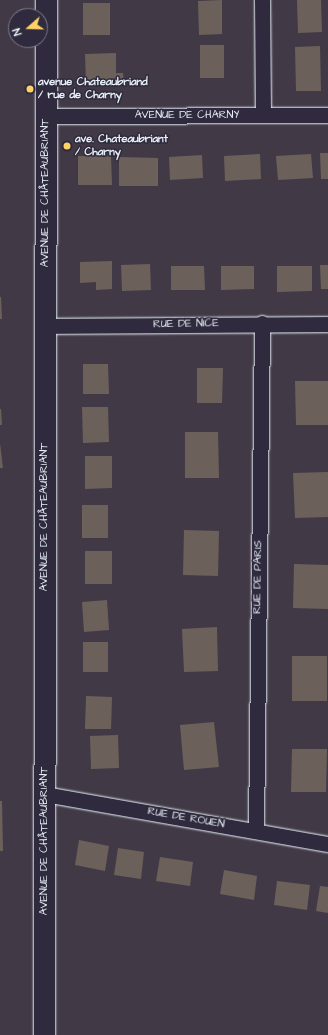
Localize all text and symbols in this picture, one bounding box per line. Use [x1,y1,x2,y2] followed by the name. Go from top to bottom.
[8,8,48,48] north arrow
[9,26,25,38] text: N
[38,76,148,102] place label: avenue Chateaubriand / rue de Charny
[25,84,35,94] marker: avenue Chateaubriand / rue de Charny
[135,108,239,122] street label: AVENUE DE CHARNY
[38,119,52,267] street label: AVENUE DE CHÂTEAUBRIANT
[75,133,168,159] place label: ave. Chateaubriant / Charny
[62,141,72,151] marker: ave. Chateaubriant / Charny
[153,317,219,331] street label: RUE DE NICE
[37,443,51,591] street label: AVENUE DE CHÂTEAUBRIANT
[251,540,265,614] street label: RUE DE PARIS
[37,767,51,915] street label: AVENUE DE CHÂTEAUBRIANT
[147,805,225,831] street label: RUE DE ROUEN

